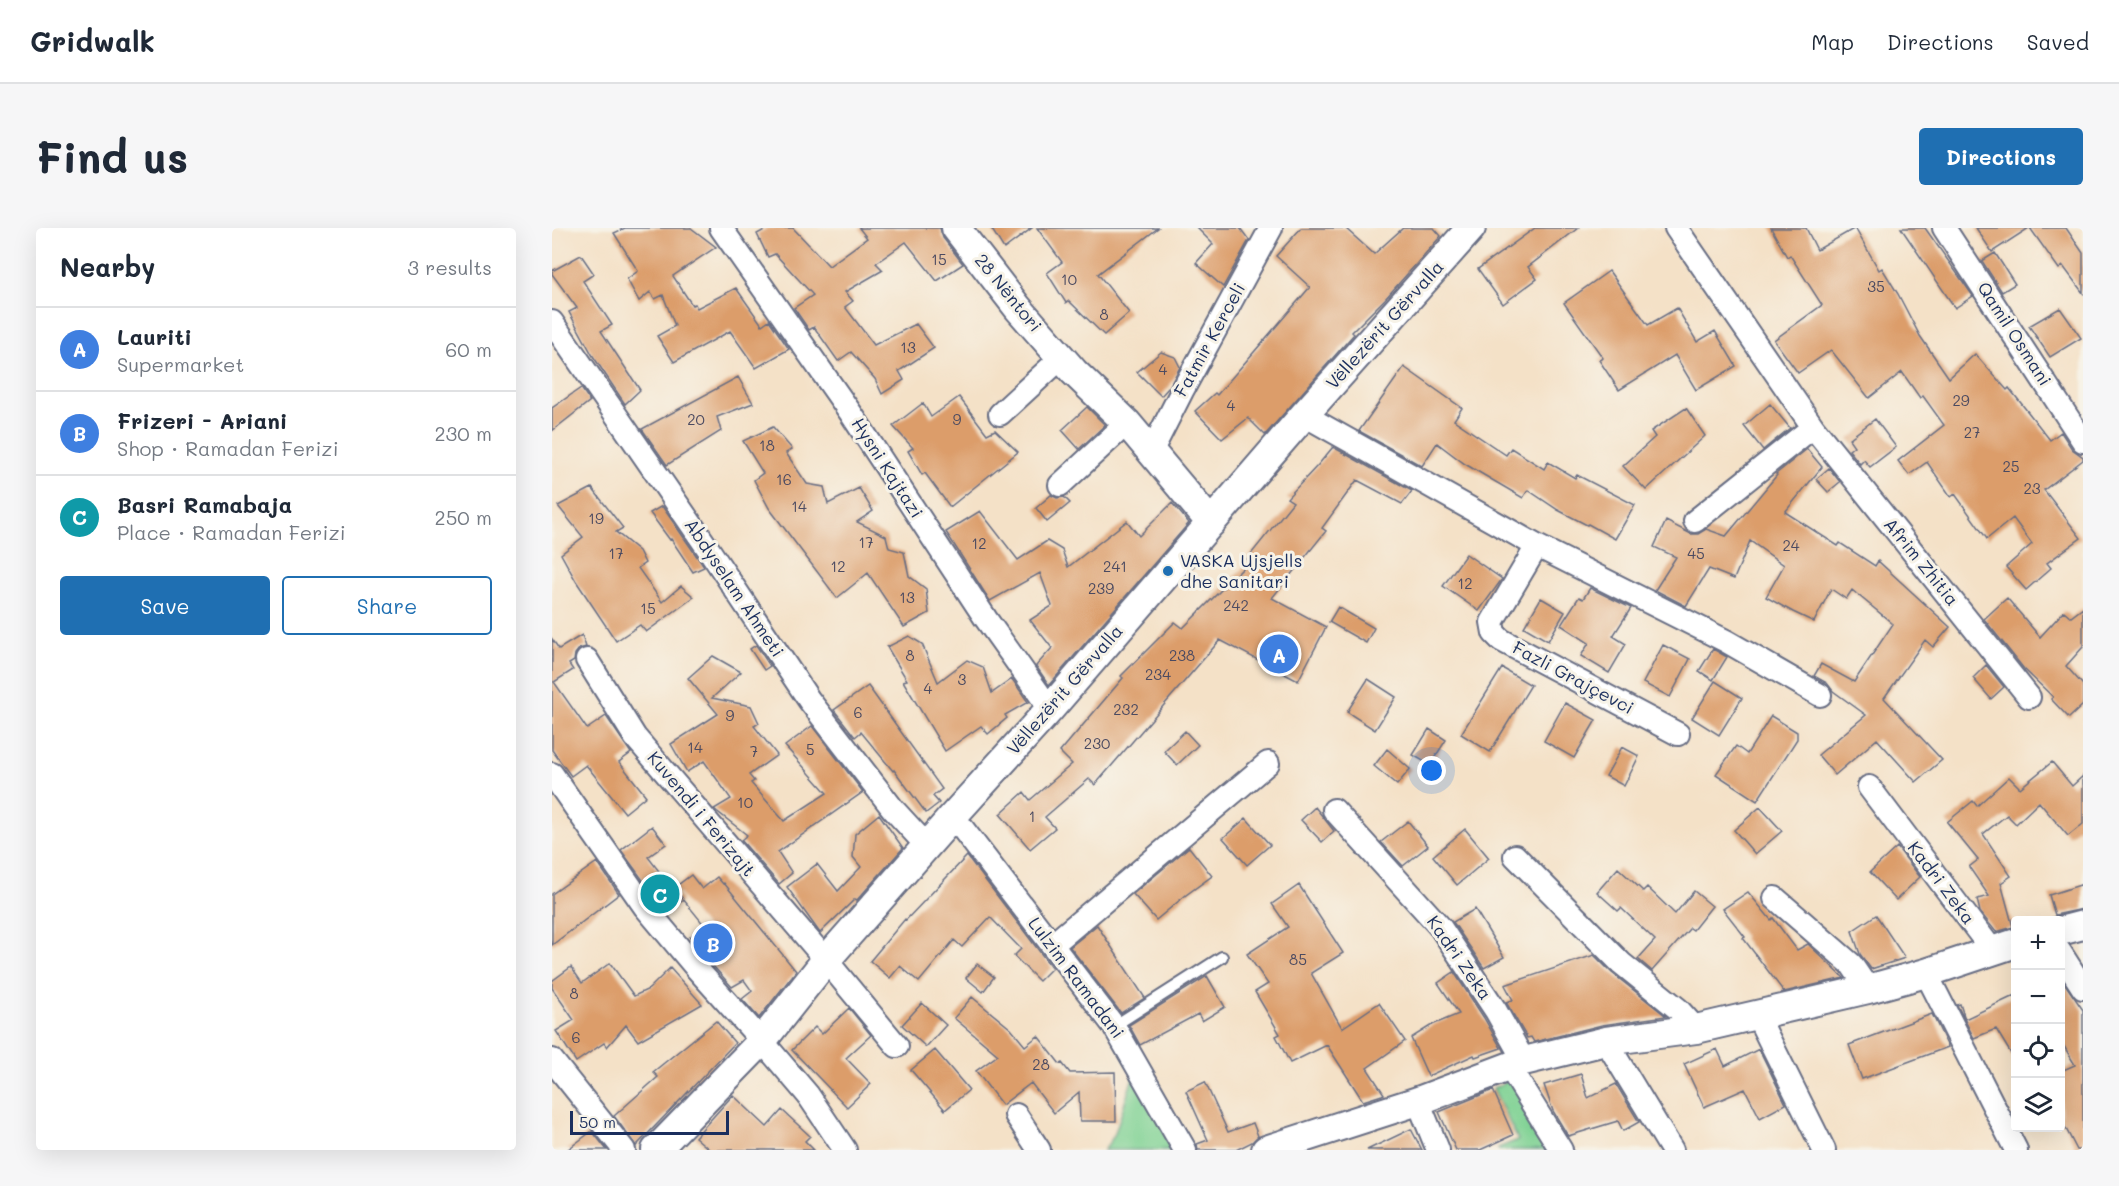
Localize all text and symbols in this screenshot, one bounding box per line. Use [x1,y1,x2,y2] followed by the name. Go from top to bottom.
[30,23,155,59] text: Gridwalk
[1811,28,1854,55] text: Map
[1887,28,1994,55] text: Directions
[2027,28,2089,55] text: Saved
[1919,128,2083,185] button: Directions
[36,129,188,184] text: Find us
[970,248,1048,337] street label: 28 Nëntori
[931,249,947,269] house number: 15
[60,250,155,284] text: Nearby
[407,254,492,280] text: 3 results
[1320,255,1448,394] street label: Vëllezërit Gërvalla
[1061,269,1077,289] house number: 10
[1867,276,1885,296] house number: 35
[1972,277,2057,390] street label: Qamil Osmani
[1168,278,1250,401] street label: Fatmir Kerceli
[1099,304,1109,324] house number: 8
[117,322,192,351] text: Lauriti
[73,336,86,362] text: A
[445,336,492,362] text: 60 m
[900,337,916,357] house number: 13
[117,351,244,377] text: Supermarket
[1159,359,1168,379] house number: 4
[1952,390,1970,410] house number: 29
[1227,395,1236,415] house number: 4
[117,406,287,435] text: Frizeri - Ariani
[687,409,705,429] house number: 20
[953,409,962,429] house number: 9
[846,413,929,522] street label: Hysni Kajtazi
[73,420,86,446] text: B
[434,420,492,446] text: 230 m
[1964,422,1980,442] house number: 27
[117,435,339,461] text: Shop · Ramadan Ferizi
[759,435,775,455] house number: 18
[2002,456,2020,476] house number: 25
[776,469,792,489] house number: 16
[2023,478,2041,498] house number: 23
[117,490,292,519] text: Basri Ramabaja
[791,496,807,516] house number: 14
[72,504,87,530] text: C
[435,504,492,530] text: 250 m
[588,508,604,528] house number: 19
[1879,512,1965,610] street label: Afrim Zhitia
[680,514,790,661] street label: Abdyselam Ahmeti
[117,519,346,545] text: Place · Ramadan Ferizi
[858,532,874,552] house number: 17
[971,533,987,553] house number: 12
[1782,535,1800,555] house number: 24
[608,543,624,563] house number: 17
[1687,543,1705,563] house number: 45
[1180,548,1302,593] place label: VASKA Ujsjells dhe Sanitari
[830,556,846,576] house number: 12
[1103,556,1127,576] house number: 241
[1161,564,1175,578] marker: VASKA Ujsjells dhe Sanitari
[1457,573,1473,593] house number: 12
[60,576,270,635] button: Save
[282,576,492,635] button: Share
[1088,578,1114,598] house number: 239
[899,587,915,607] house number: 13
[1223,595,1249,615] house number: 242
[640,598,656,618] house number: 15
[1001,619,1128,760] street label: Vëllezërit Gërvalla
[1260,632,1298,676] pin: A
[1509,635,1638,719] street label: Fazli Grajçevci
[905,645,915,665] house number: 8
[1169,645,1195,665] house number: 238
[1145,664,1171,684] house number: 234
[958,669,967,689] house number: 3
[924,678,933,698] house number: 4
[1113,699,1139,719] house number: 232
[853,702,863,722] house number: 6
[726,705,735,725] house number: 9
[1084,733,1110,753] house number: 230
[687,737,703,757] house number: 14
[806,739,814,759] house number: 5
[750,741,758,761] house number: 7
[642,746,761,881] street label: Kuvendi i Ferizajt
[1417,756,1446,785] your location
[737,792,753,812] house number: 10
[1029,806,1035,826] house number: 1
[1903,836,1981,929] street label: Kadri Zeka
[640,872,680,916] pin: C
[1422,910,1498,1004] street label: Kadri Zeka
[1023,912,1130,1043] street label: Lulzim Ramadani
[2011,916,2065,1132] map controls
[2011,916,2065,970] button: +
[694,920,732,966] pin: B
[1289,949,1307,969] house number: 85
[2011,970,2065,1024] button: −
[569,983,579,1003] house number: 8
[2011,1024,2065,1078] button: locate
[571,1027,581,1047] house number: 6
[1032,1054,1050,1074] house number: 28
[2011,1078,2065,1132] button: layers
[570,1108,729,1136] scale bar
[579,1111,616,1132] text: 50 m

